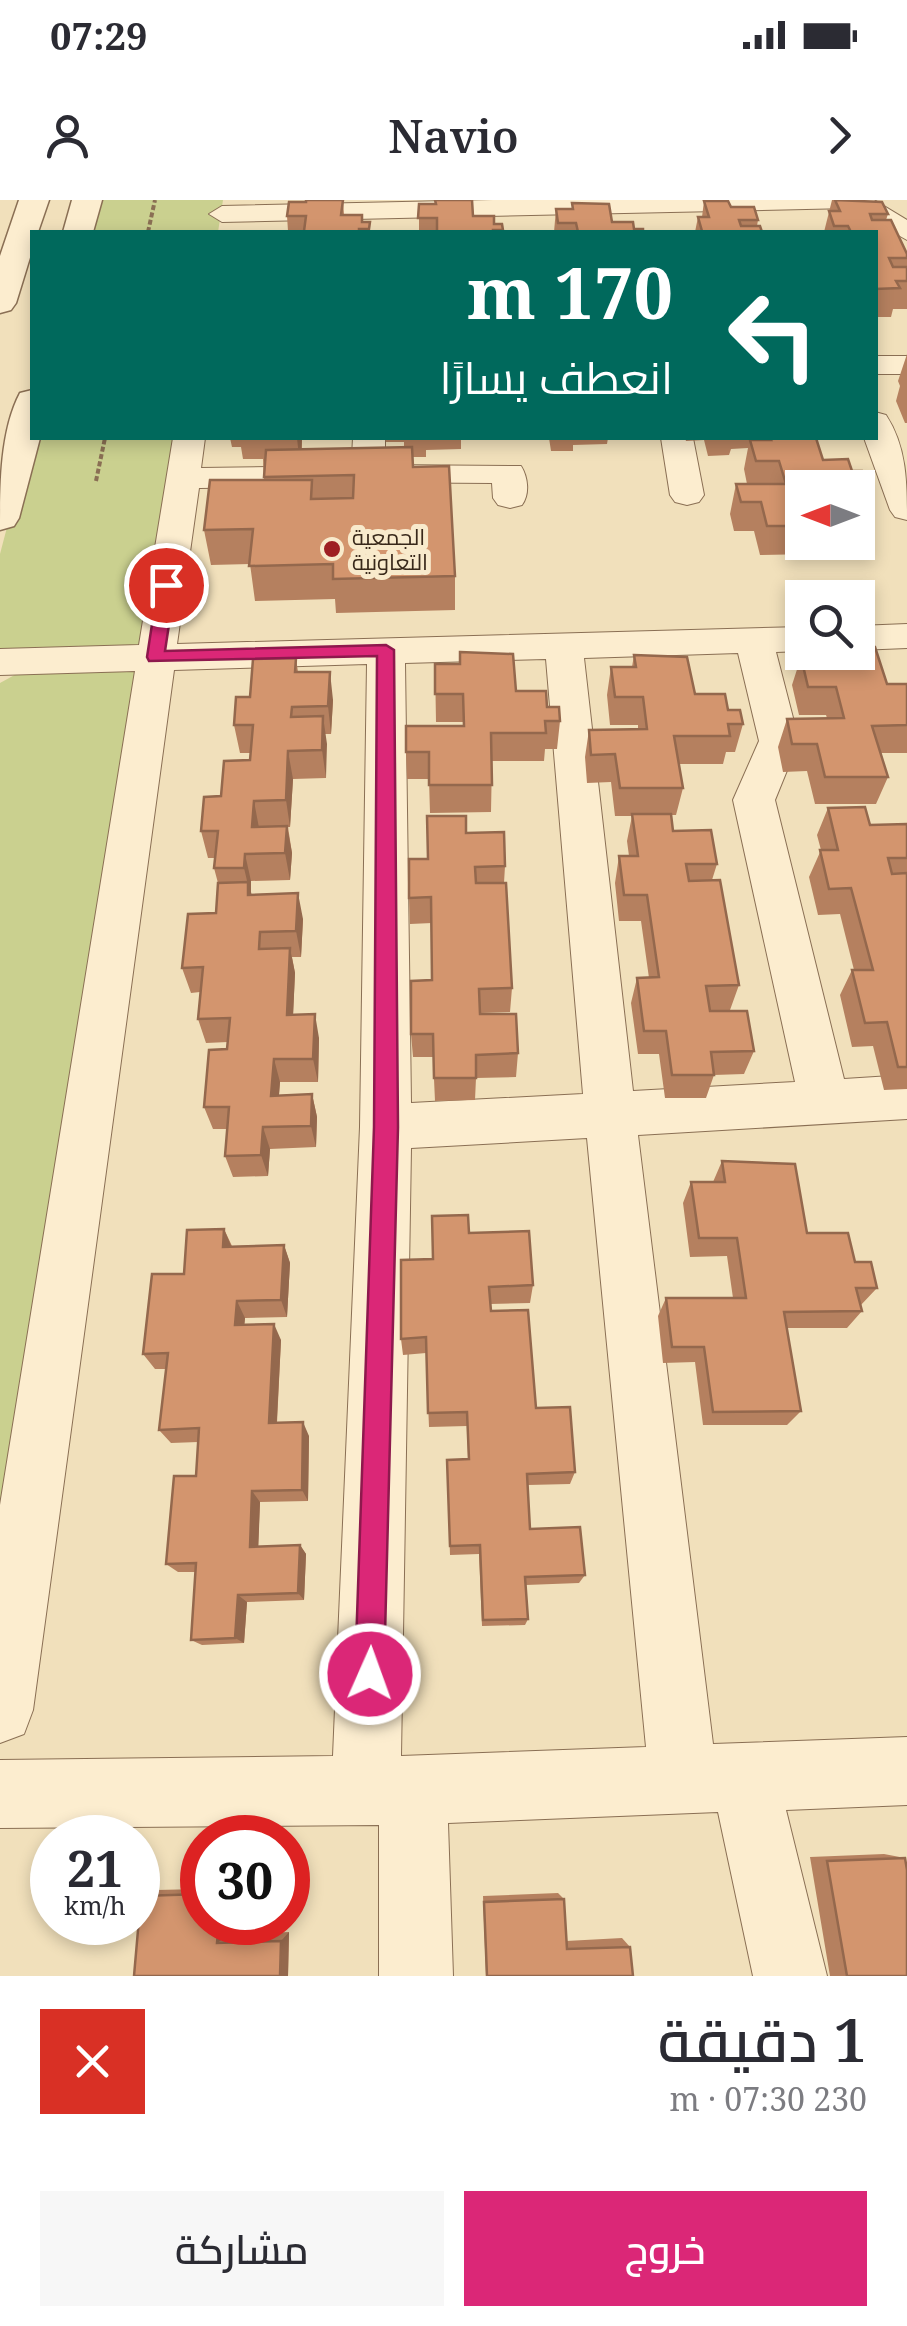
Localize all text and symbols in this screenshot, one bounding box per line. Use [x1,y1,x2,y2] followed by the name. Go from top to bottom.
[50,9,147,61] text: 07:29
[388,105,519,166] text: Navio
[40,108,95,163] icon: person
[812,108,867,163] icon: forward
[467,244,673,340] text: 170 m
[708,270,838,400] icon: left
[439,346,673,407] text: انعطف يسارًا
[785,470,875,560] north arrow
[785,470,875,670] map controls
[352,521,428,576] place label: الجمعية التعاونية
[321,538,343,560] marker: الجمعية التعاونية
[124,543,209,628] pin
[139,558,194,613] icon: arrive
[785,580,875,670] button: search
[318,1622,422,1726] position arrow
[180,1815,310,1945] speed limit sign: 30
[67,1834,123,1902] text: 21
[64,1888,126,1922] text: km/h
[658,1998,867,2080] text: 1 دقيقة
[40,2009,145,2114] button: close
[669,2077,867,2120] text: 230 m · 07:30
[40,2191,444,2306] button: مشاركة
[464,2191,867,2306] button: خروج

